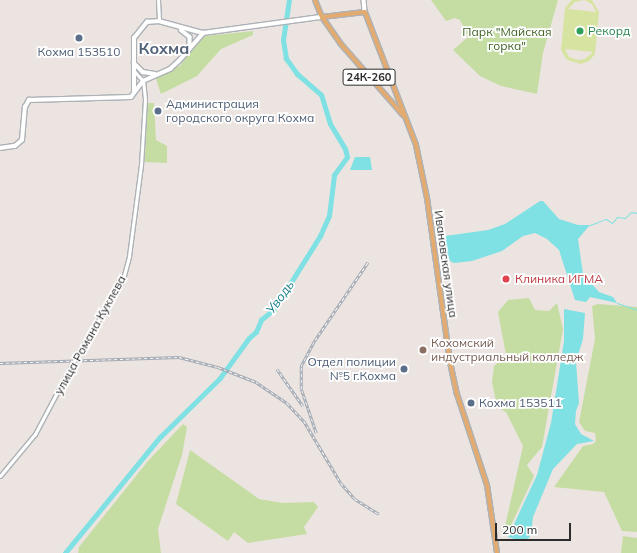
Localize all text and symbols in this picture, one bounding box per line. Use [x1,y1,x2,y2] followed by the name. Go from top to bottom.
[588,24,630,38] place label: Рекорд
[462,25,552,53] park label: Парк "Майская горка"
[575,26,585,36] marker: Рекорд
[74,33,84,43] marker: Кохма 153510
[139,38,189,58] district label: Кохма
[38,45,120,59] place label: Кохма 153510
[342,68,396,86] road number: 24К-260
[166,97,314,125] place label: Администрация городского округа Кохма
[153,106,163,116] marker: Администрация городского округа Кохма
[431,209,461,319] street label: Ивановская улица
[515,272,603,286] place label: Клиника ИГМА
[51,273,129,397] street label: улица Романа Куклева
[500,273,512,285] marker: Клиника ИГМА
[263,277,297,317] water label: Уводь
[431,336,583,364] place label: Кохомский индустриальный колледж
[418,345,428,355] marker: Кохомский индустриальный колледж
[307,355,396,383] place label: Отдел полиции №5 г.Кохма
[399,364,409,374] marker: Отдел полиции №5 г.Кохма
[479,396,562,410] place label: Кохма 153511
[466,398,476,408] marker: Кохма 153511
[497,515,573,541] scale bar
[502,522,537,537] text: 200 m

